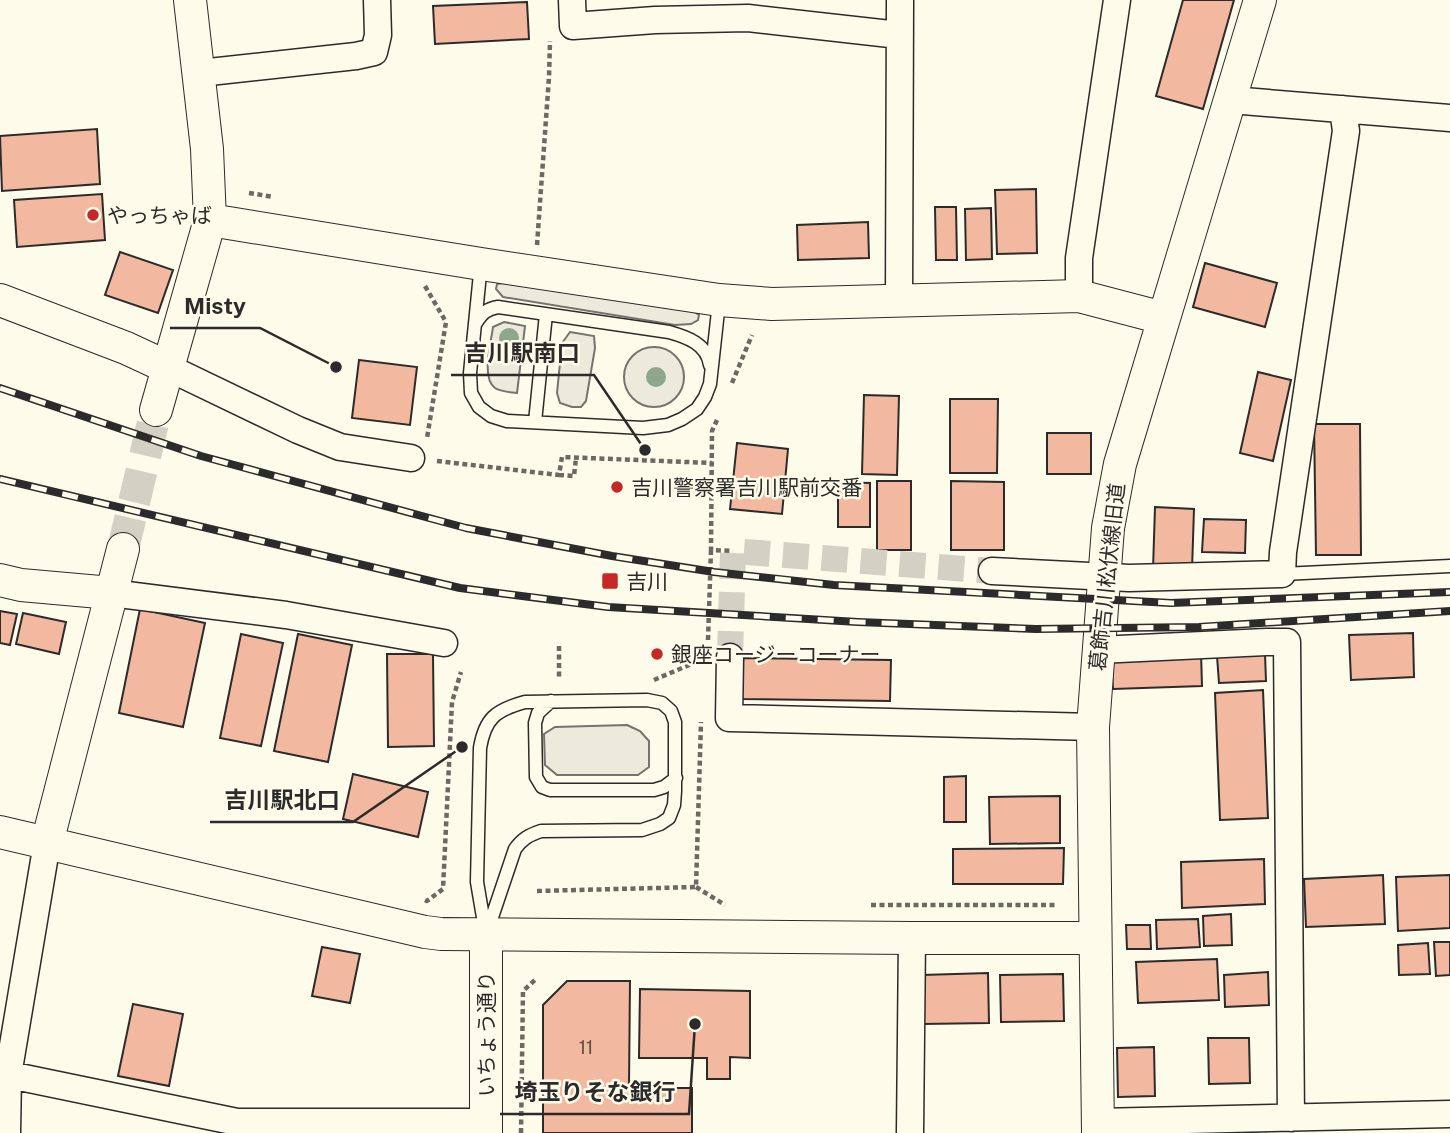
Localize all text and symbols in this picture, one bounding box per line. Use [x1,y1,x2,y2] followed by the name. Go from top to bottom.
[107,203,212,228] place label: やっちゃば
[85,207,101,223] marker: やっちゃば
[170,284,260,328] callout: Misty
[184,292,246,319] text: Misty
[451,331,594,375] callout: 吉川駅南口
[465,339,580,366] text: 吉川駅南口
[631,475,862,500] place label: 吉川警察署吉川駅前交番
[609,479,625,495] marker: 吉川警察署吉川駅前交番
[1085,482,1129,672] street label: 葛飾吉川松伏線旧道
[626,569,668,594] place label: 吉川
[600,571,620,591] marker: 吉川
[671,642,881,667] place label: 銀座コージーコーナー
[649,646,665,662] marker: 銀座コージーコーナー
[210,778,353,822] callout: 吉川駅北口
[225,786,340,813] text: 吉川駅北口
[474,971,499,1097] street label: いちょう通り
[579,1037,593,1058] house number: 11
[500,1070,689,1114] callout: 埼玉りそな銀行
[515,1078,676,1105] text: 埼玉りそな銀行

